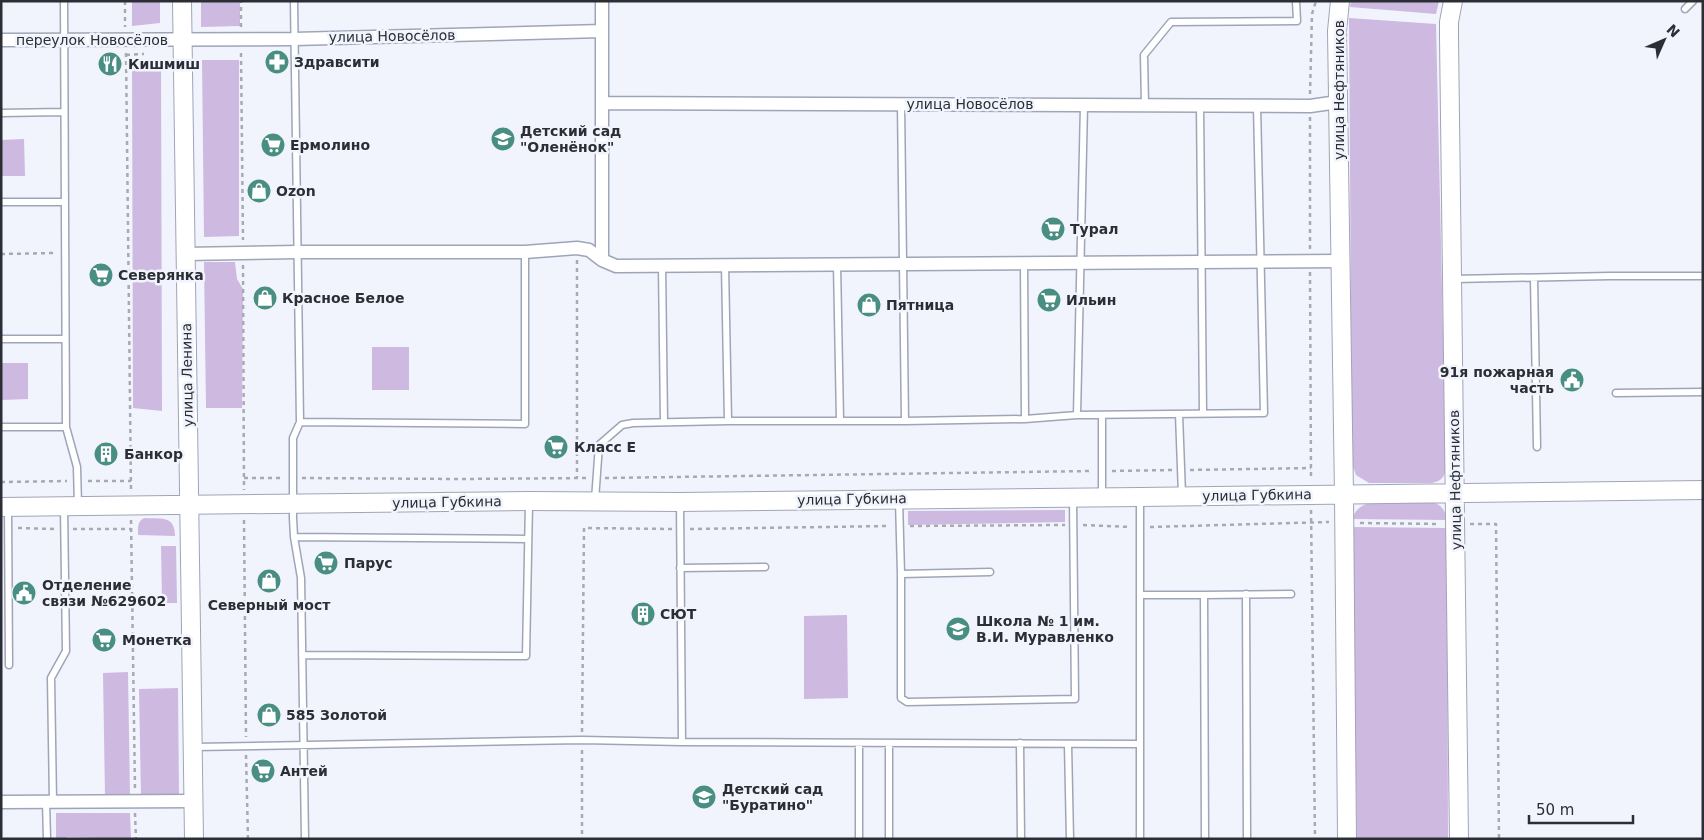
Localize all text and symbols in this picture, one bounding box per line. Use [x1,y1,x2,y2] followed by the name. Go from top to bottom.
[1639,15,1689,65] north arrow
[1331,20,1347,160] street label: улица Нефтяников
[1663,21,1683,41] text: N
[328,27,456,45] street label: улица Новосёлов
[16,32,168,48] street label: переулок Новосёлов
[264,49,290,75] pharmacy icon: Здравсити
[97,51,123,77] restaurant icon: Кишмиш
[294,54,380,70] place label: Здравсити
[128,56,200,72] place label: Кишмиш
[907,96,1033,112] street label: улица Новосёлов
[520,123,621,155] place label: Детский сад "Оленёнок"
[490,126,516,152] school or university icon: Детский сад "Оленёнок"
[260,132,286,158] supermarket icon: Ермолино
[290,137,370,153] place label: Ермолино
[246,178,272,204] shop icon: Ozon
[276,183,316,199] place label: Ozon
[1040,216,1066,242] supermarket icon: Турал
[1070,221,1118,237] place label: Турал
[88,262,114,288] supermarket icon: Северянка
[118,267,204,283] place label: Северянка
[252,285,278,311] shop icon: Красное Белое
[1036,287,1062,313] supermarket icon: Ильин
[282,290,404,306] place label: Красное Белое
[856,292,882,318] shop icon: Пятница
[1066,292,1116,308] place label: Ильин
[886,297,954,313] place label: Пятница
[178,323,196,427] street label: улица Ленина
[1440,364,1554,396] place label: 91я пожарная часть
[1559,367,1585,393] public building icon: 91я пожарная часть
[1446,410,1464,550] street label: улица Нефтяников
[543,434,569,460] supermarket icon: Класс Е
[574,439,636,455] place label: Класс Е
[93,441,119,467] building icon: Банкор
[124,446,183,462] place label: Банкор
[1202,486,1312,504] street label: улица Губкина
[797,490,907,508] street label: улица Губкина
[392,493,502,511] street label: улица Губкина
[313,550,339,576] supermarket icon: Парус
[344,555,393,571] place label: Парус
[256,568,282,594] shop icon: Северный мост
[42,577,166,609] place label: Отделение связи №629602
[11,580,37,606] public building icon: Отделение связи №629602
[208,597,331,613] place label: Северный мост
[630,601,656,627] building icon: СЮТ
[660,606,697,622] place label: СЮТ
[976,613,1114,645] place label: Школа № 1 им. В.И. Муравленко
[945,616,971,642] school or university icon: Школа № 1 им. В.И. Муравленко
[91,627,117,653] supermarket icon: Монетка
[122,632,192,648] place label: Монетка
[256,702,282,728] shop icon: 585 Золотой
[286,707,387,723] place label: 585 Золотой
[250,758,276,784] supermarket icon: Антей
[280,763,328,779] place label: Антей
[722,781,823,813] place label: Детский сад "Буратино"
[691,784,717,810] school or university icon: Детский сад "Буратино"
[1529,792,1633,824] scale bar
[1536,801,1574,819] text: 50 m

